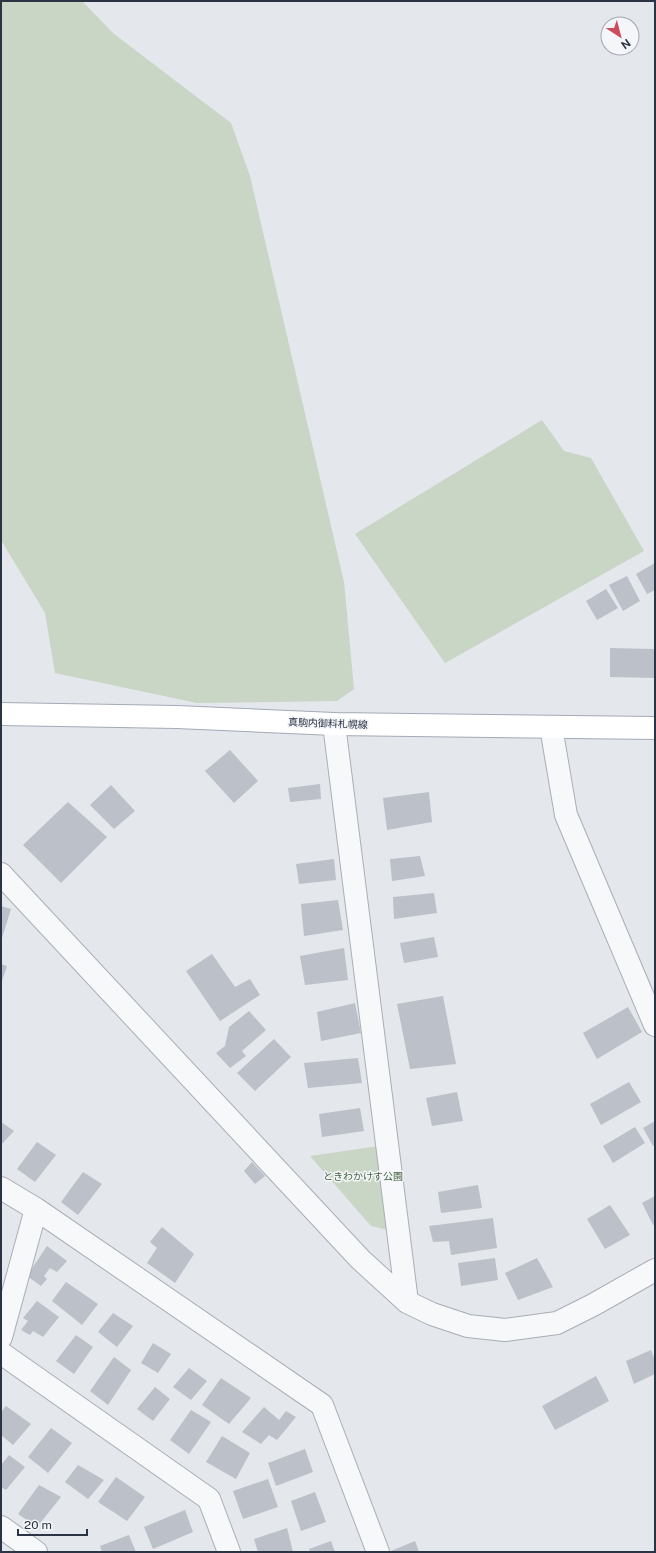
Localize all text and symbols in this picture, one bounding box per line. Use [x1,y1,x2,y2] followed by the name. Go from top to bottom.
[600,16,640,56] north arrow
[619,37,633,51] text: N
[288,716,368,730] street label: 真駒内御料札幌線
[323,1170,403,1182] park label: ときわかけす公園
[18,1511,87,1537] scale bar
[24,1518,52,1532] text: 20 m

